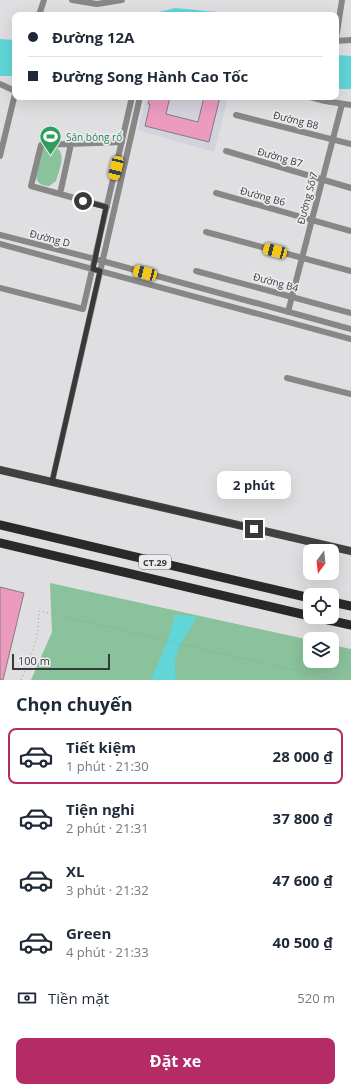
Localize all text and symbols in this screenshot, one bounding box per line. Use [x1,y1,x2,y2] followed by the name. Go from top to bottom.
[52,27,134,47] text: Đường 12A
[52,66,248,86] text: Đường Song Hành Cao Tốc
[272,108,320,132] street label: Đường B8
[38,124,64,157] sports icon: Sân bóng rổ
[66,130,122,144] place label: Sân bóng rổ
[256,144,304,170] street label: Đường B7
[107,155,125,181] car
[293,170,321,226] street label: Đường Số 7
[239,183,287,209] street label: Đường B6
[74,192,92,210] route start
[28,226,72,250] street label: Đường D
[262,242,288,260] car
[132,264,158,282] car
[252,269,300,295] street label: Đường B4
[217,471,291,499] callout: 2 phút
[233,476,275,494] text: 2 phút
[245,520,263,538] route end
[303,544,339,580] north arrow
[303,544,339,668] map controls
[139,555,171,569] road number: CT.29
[303,588,339,624] button: locate
[303,632,339,668] button: layers
[12,652,110,671] scale bar
[18,653,50,668] text: 100 m
[16,692,133,716] text: Chọn chuyến
[66,737,136,757] text: Tiết kiệm
[18,738,54,774] icon: car
[273,746,333,766] text: 28 000 ₫
[66,757,149,775] text: 1 phút · 21:30
[66,799,135,819] text: Tiện nghi
[18,800,54,836] icon: car
[273,808,333,828] text: 37 800 ₫
[66,819,149,837] text: 2 phút · 21:31
[66,861,84,881] text: XL
[18,862,54,898] icon: car
[273,870,333,890] text: 47 600 ₫
[66,881,149,899] text: 3 phút · 21:32
[66,923,111,943] text: Green
[18,924,54,960] icon: car
[273,932,333,952] text: 40 500 ₫
[66,943,149,961] text: 4 phút · 21:33
[16,987,38,1009] icon: cash
[48,988,109,1008] text: Tiền mặt
[297,989,335,1007] text: 520 m
[16,1038,335,1084] button: Đặt xe

